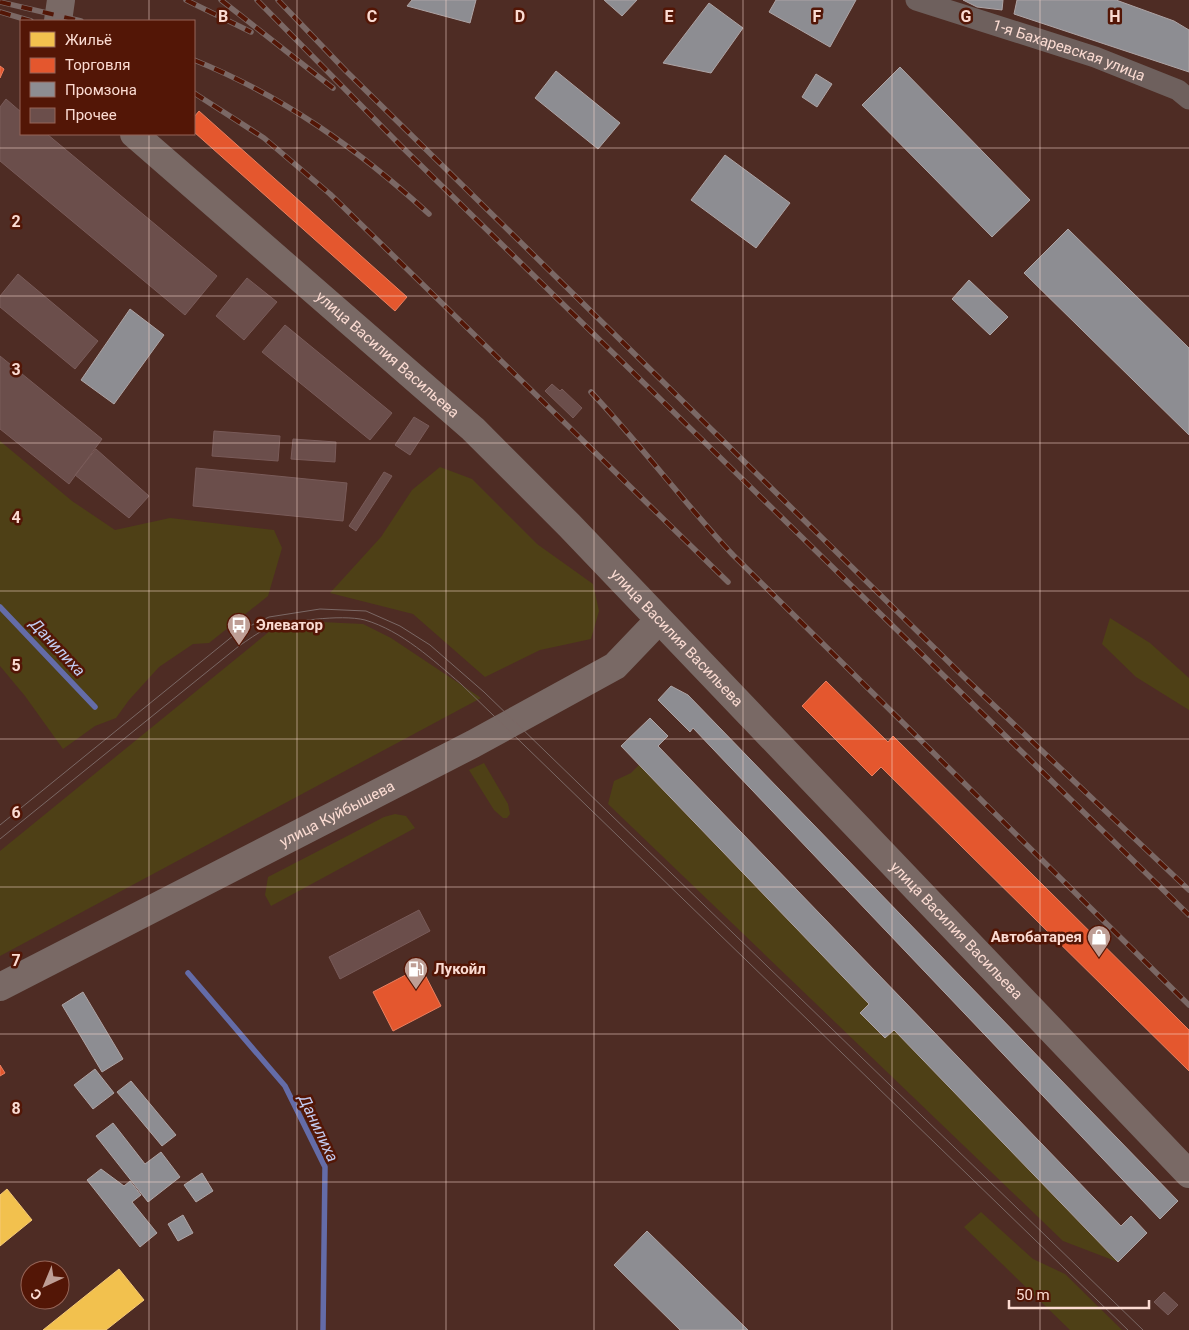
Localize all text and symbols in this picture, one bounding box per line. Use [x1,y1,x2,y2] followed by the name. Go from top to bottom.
[218,7,228,26] text: B
[367,7,377,26] text: C
[515,7,525,26] text: D
[665,7,674,26] text: E
[813,7,822,26] text: F
[961,7,972,26] text: G
[1109,7,1121,26] text: H
[990,16,1148,85] street label: 1-я Бахаревская улица
[20,20,195,135] legend
[65,31,112,49] text: Жильё
[65,56,130,74] text: Торговля
[65,81,137,99] text: Промзона
[65,106,117,124] text: Прочее
[11,212,21,231] text: 2
[312,287,463,422] street label: улица Василия Васильева
[11,360,21,379] text: 3
[11,508,21,527] text: 4
[607,565,747,710] street label: улица Василия Васильева
[226,612,252,646] bus stop icon: Элеватор
[25,614,89,680] water label: Данилиха
[256,616,323,634] place label: Элеватор
[11,656,21,675] text: 5
[277,777,398,851] street label: улица Куйбышева
[11,803,21,822] text: 6
[886,858,1026,1003] street label: улица Василия Васильева
[1086,924,1112,958] shop icon: Автобатарея
[991,928,1082,946] place label: Автобатарея
[11,951,21,970] text: 7
[403,956,429,990] fuel station icon: Лукойл
[434,960,486,978] place label: Лукойл
[294,1091,342,1165] water label: Данилиха
[11,1099,21,1118] text: 8
[20,1260,70,1310] north arrow
[1009,1278,1149,1310] scale bar
[27,1285,45,1303] text: С
[1016,1286,1050,1304] text: 50 m

